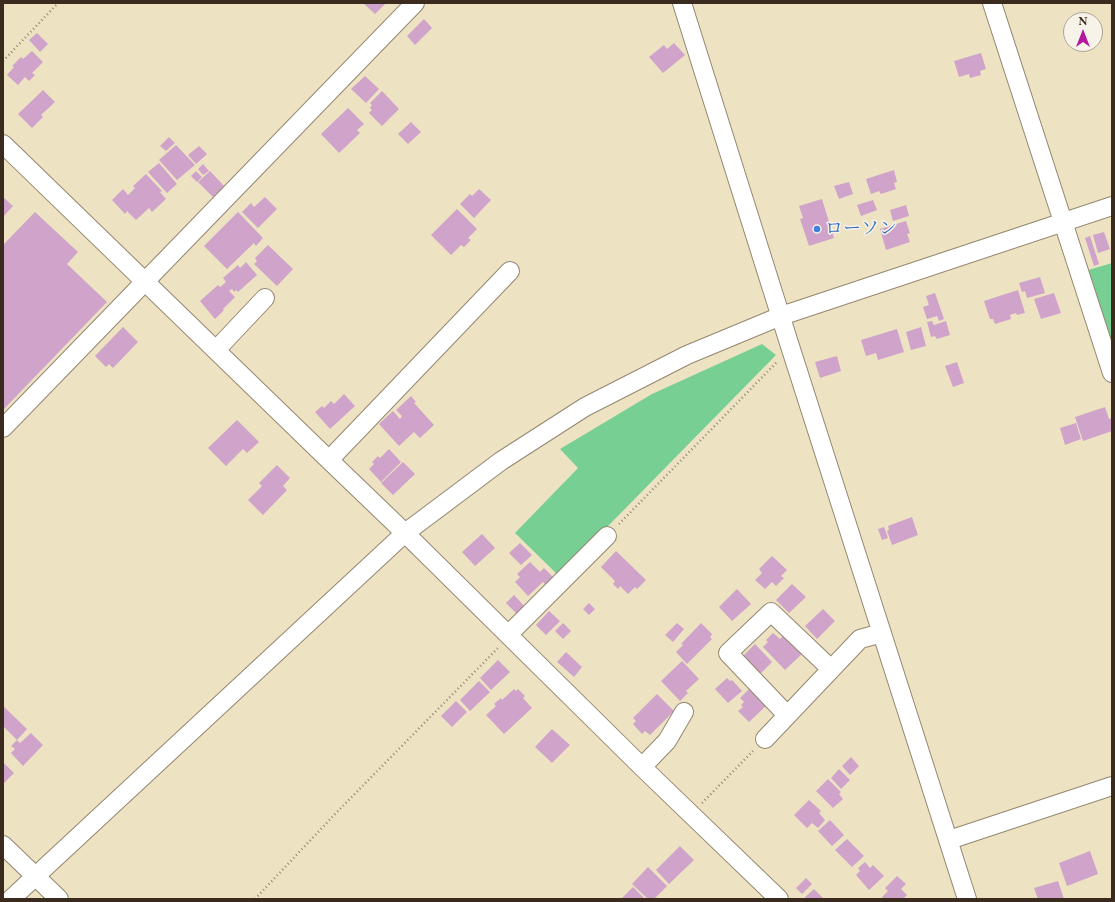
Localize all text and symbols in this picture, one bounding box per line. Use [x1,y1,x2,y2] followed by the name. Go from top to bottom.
[1063,12,1103,52] north arrow
[1079,14,1087,28] text: N
[825,218,897,240] place label: ローソン
[812,224,822,234] marker: ローソン

